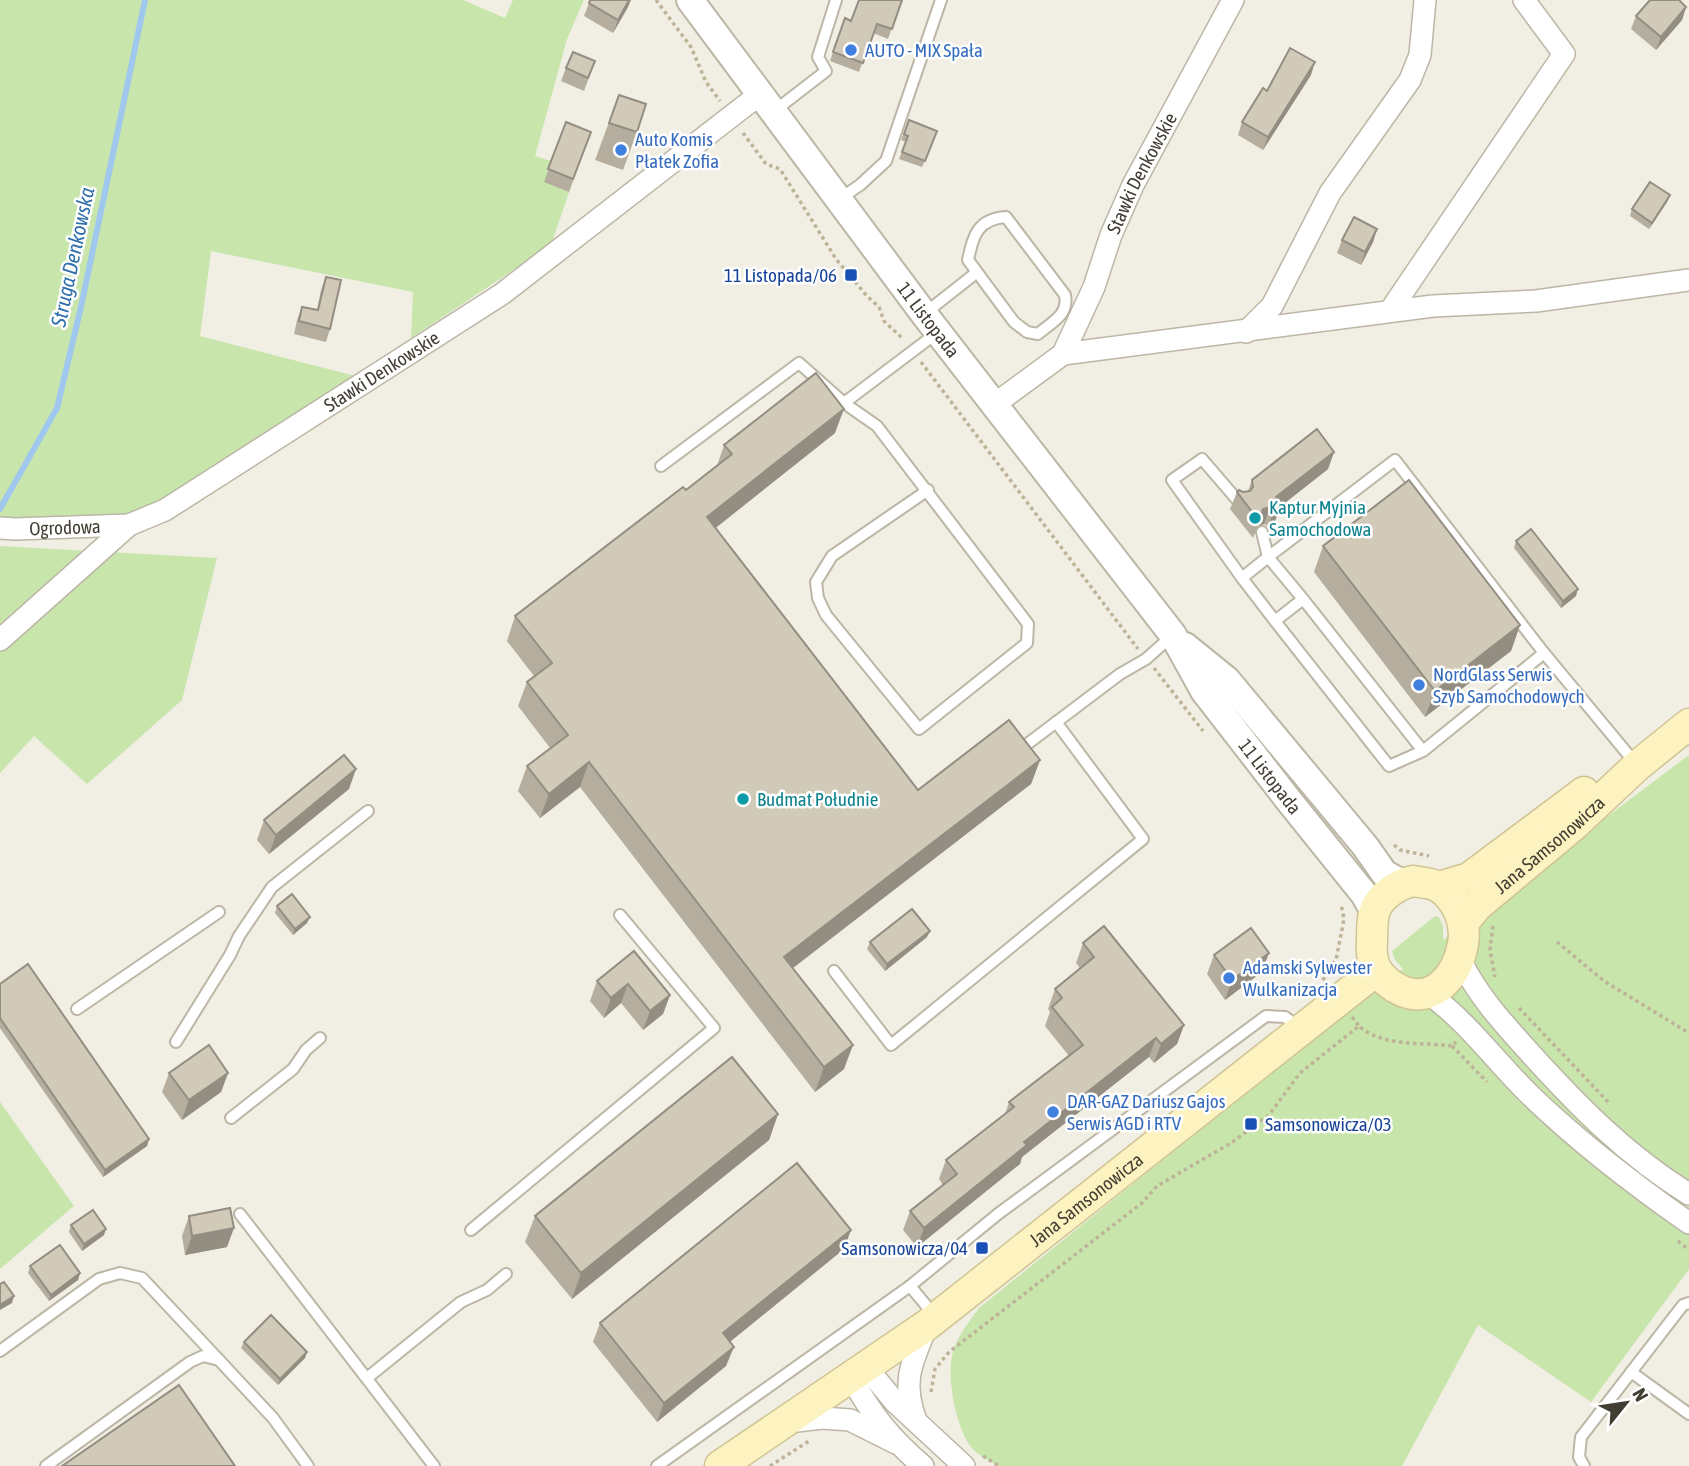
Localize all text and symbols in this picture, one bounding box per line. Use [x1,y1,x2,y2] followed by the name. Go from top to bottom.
[865,39,983,61] place label: AUTO - MIX Spała
[843,42,859,58] marker: AUTO - MIX Spała
[1102,109,1181,237] street label: Stawki Denkowskie
[635,128,719,172] place label: Auto Komis Płatek Zofia
[613,142,629,158] marker: Auto Komis Płatek Zofia
[45,185,99,330] water label: Struga Denkowska
[724,264,837,286] place label: 11 Listopada/06
[843,267,859,283] marker: 11 Listopada/06
[893,278,964,362] street label: 11 Listopada
[320,326,443,416] street label: Stawki Denkowskie
[1269,496,1371,540] place label: Kaptur Myjnia Samochodowa
[1247,510,1263,526] marker: Kaptur Myjnia Samochodowa
[29,515,101,539] street label: Ogrodowa
[1433,663,1585,707] place label: NordGlass Serwis Szyb Samochodowych
[1411,677,1427,693] marker: NordGlass Serwis Szyb Samochodowych
[1234,735,1306,818] street label: 11 Listopada
[757,788,878,810] place label: Budmat Południe
[735,791,751,807] marker: Budmat Południe
[1490,791,1609,898] street label: Jana Samsonowicza
[1243,956,1372,1000] place label: Adamski Sylwester Wulkanizacja
[1221,970,1237,986] marker: Adamski Sylwester Wulkanizacja
[1067,1090,1226,1134] place label: DAR-GAZ Dariusz Gajos Serwis AGD i RTV
[1045,1104,1061,1120] marker: DAR-GAZ Dariusz Gajos Serwis AGD i RTV
[1265,1113,1392,1135] place label: Samsonowicza/03
[1243,1116,1259,1132] marker: Samsonowicza/03
[1025,1148,1147,1251] street label: Jana Samsonowicza
[841,1237,968,1259] place label: Samsonowicza/04
[974,1240,990,1256] marker: Samsonowicza/04
[1591,1368,1661,1438] north arrow
[1628,1384,1653,1405] text: N

